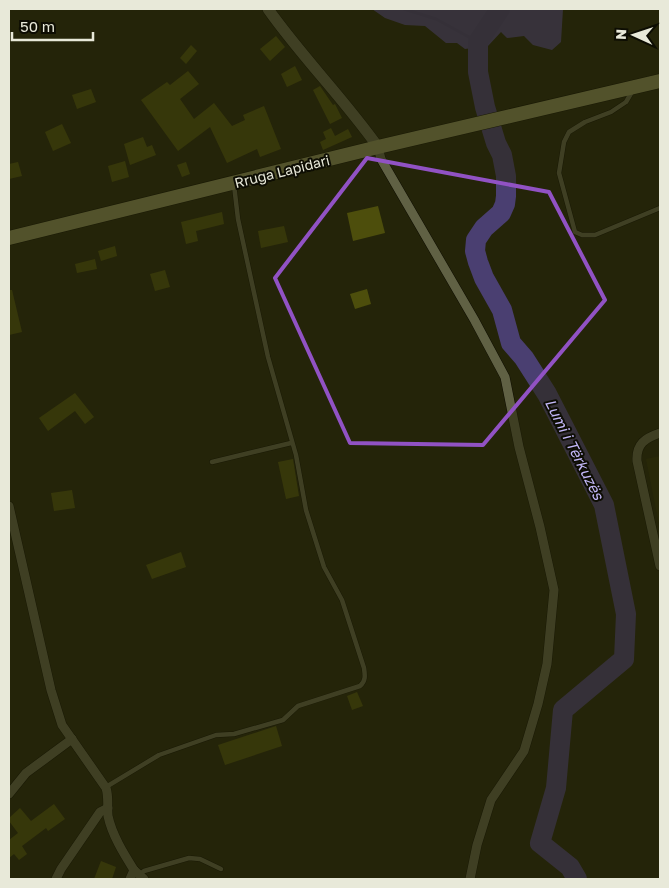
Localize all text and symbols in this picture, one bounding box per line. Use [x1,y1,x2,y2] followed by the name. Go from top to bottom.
[12,10,94,42] scale bar
[609,10,659,60] north arrow
[20,17,55,35] text: 50 m
[612,29,629,40] text: N
[233,151,331,191] street label: Rruga Lapidari
[542,395,609,503] water label: Lumi i Tërkuzës

